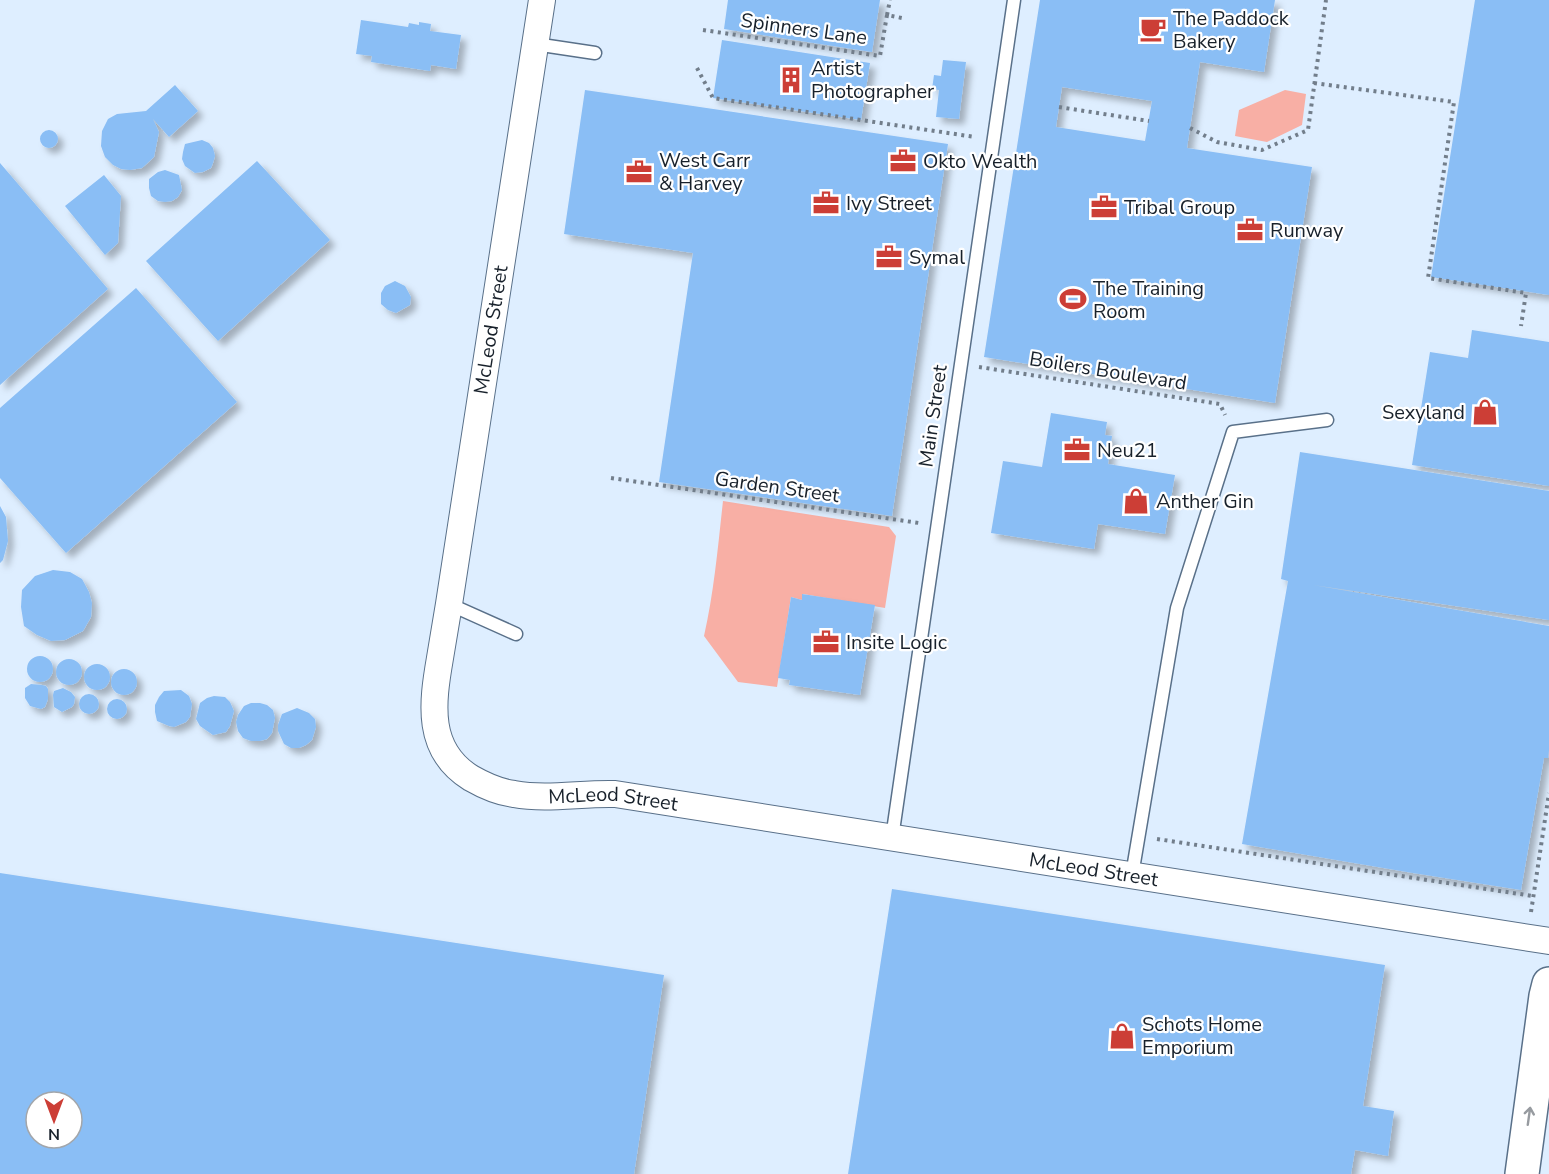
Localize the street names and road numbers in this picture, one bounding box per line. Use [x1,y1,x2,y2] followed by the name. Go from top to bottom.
[739,7,869,51] street label: Spinners Lane
[467,263,515,396] street label: McLeod Street
[1027,345,1189,397] street label: Boilers Boulevard
[912,362,954,469] street label: Main Street
[713,465,842,509] street label: Garden Street
[548,780,681,817] street label: McLeod Street
[1027,846,1161,893] street label: McLeod Street

